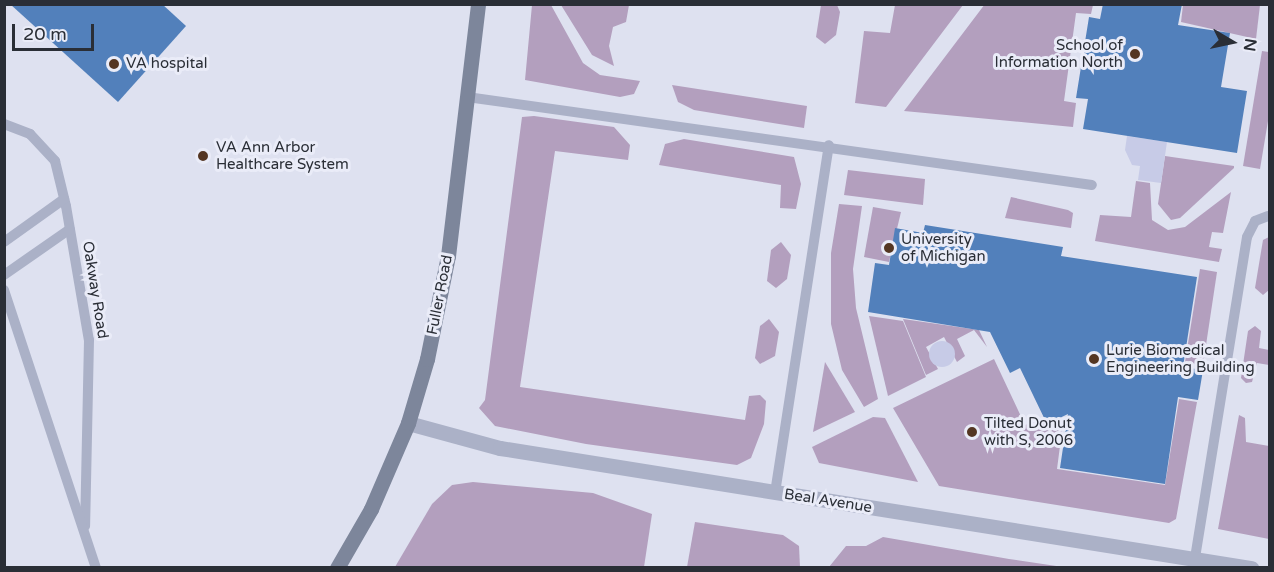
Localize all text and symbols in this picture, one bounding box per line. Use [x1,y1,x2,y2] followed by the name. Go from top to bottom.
[15,12,98,50] scale bar
[1202,12,1262,72] north arrow
[23,23,67,45] text: 20 m
[995,36,1123,71] place label: School of Information North
[1239,37,1261,53] text: N
[1128,47,1142,61] marker: School of Information North
[126,55,207,73] place label: VA hospital
[107,57,121,71] marker: VA hospital
[216,138,349,173] place label: VA Ann Arbor Healthcare System
[194,147,212,165] marker: VA Ann Arbor Healthcare System
[901,230,986,265] place label: University of Michigan
[78,240,112,340] street label: Oakway Road
[882,241,896,255] marker: University of Michigan
[423,254,457,336] street label: Fuller Road
[1106,341,1255,376] place label: Lurie Biomedical Engineering Building
[1087,352,1101,366] marker: Lurie Biomedical Engineering Building
[984,414,1073,449] place label: Tilted Donut with S, 2006
[965,425,979,439] marker: Tilted Donut with S, 2006
[783,485,873,517] street label: Beal Avenue

